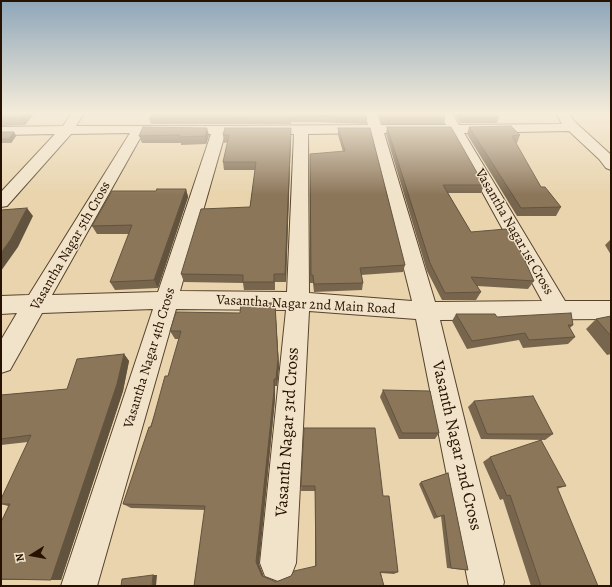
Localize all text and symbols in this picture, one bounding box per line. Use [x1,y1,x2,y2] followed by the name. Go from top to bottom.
[471,166,557,298] street label: Vasantha Nagar 1st Cross
[27,179,115,313] street label: Vasantha Nagar 5th Cross
[121,286,179,430] street label: Vasantha Nagar 4th Cross
[216,292,396,318] street label: Vasantha Nagar 2nd Main Road
[272,347,304,517] street label: Vasanth Nagar 3rd Cross
[427,359,485,533] street label: Vasanth Nagar 2nd Cross
[12,535,52,575] north arrow
[12,552,28,563] text: N

